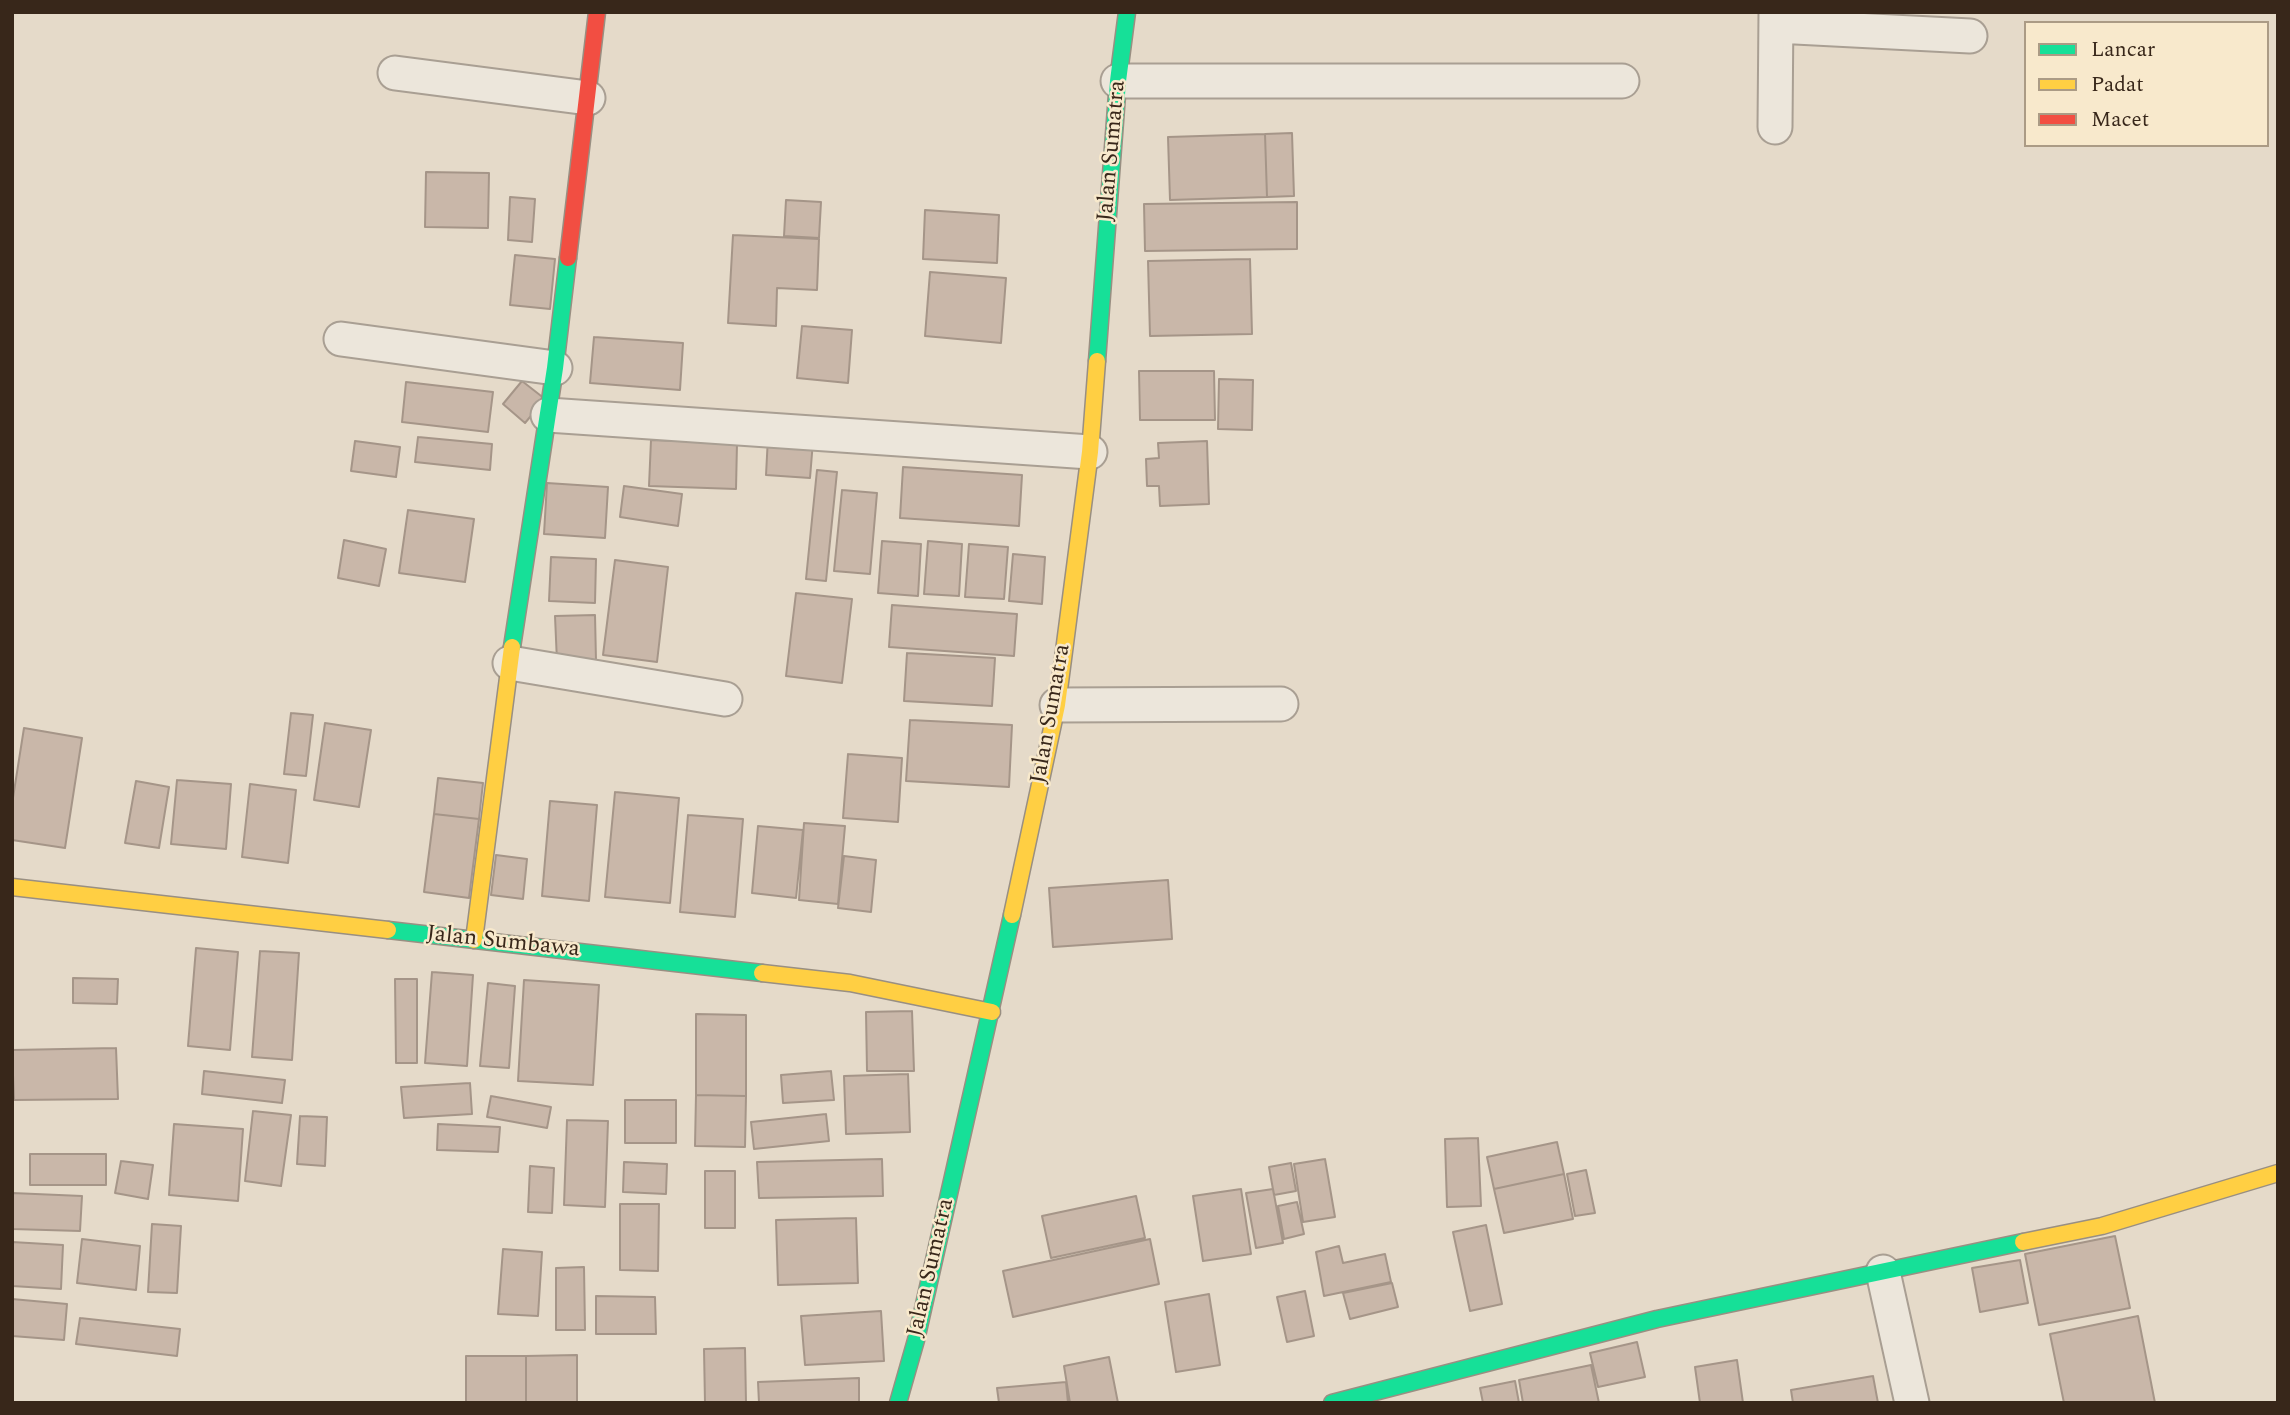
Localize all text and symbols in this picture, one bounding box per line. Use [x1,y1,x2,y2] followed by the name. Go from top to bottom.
[2024,21,2269,147] legend
[2091,34,2155,66] text: Lancar
[2091,69,2144,101] text: Padat
[1093,79,1133,223] street label: Jalan Sumatra
[2091,104,2149,136] text: Macet
[1026,642,1078,786] street label: Jalan Sumatra
[425,921,581,965] street label: Jalan Sumbawa
[903,1196,961,1340] street label: Jalan Sumatra

